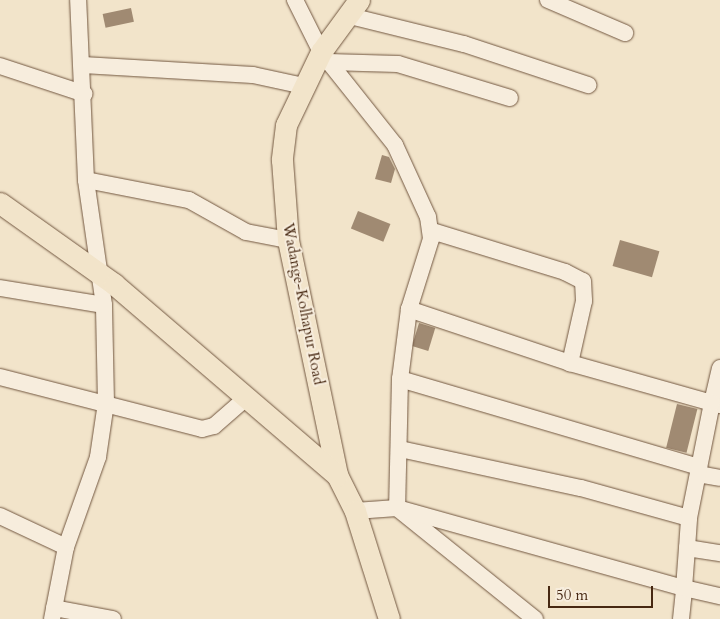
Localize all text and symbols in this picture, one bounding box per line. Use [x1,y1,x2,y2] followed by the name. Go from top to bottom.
[278,222,328,386] street label: Wadange-Kolhapur Road
[550,576,655,608] scale bar
[556,585,588,605] text: 50 m

